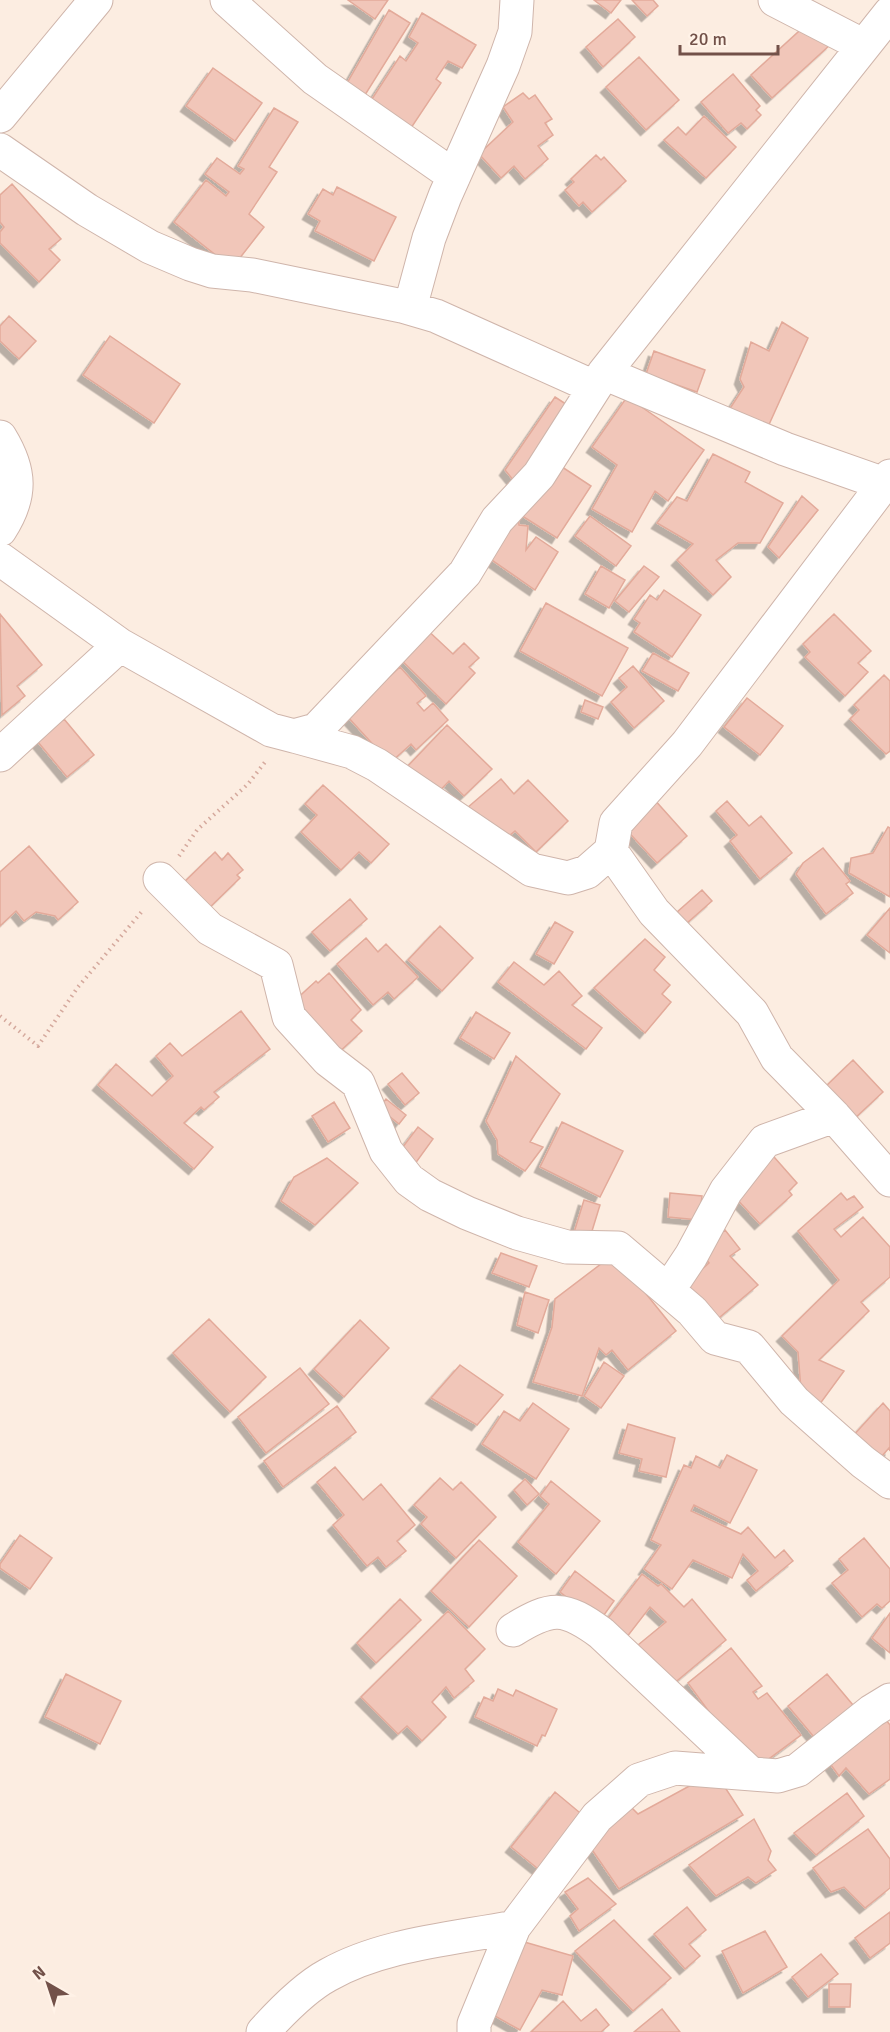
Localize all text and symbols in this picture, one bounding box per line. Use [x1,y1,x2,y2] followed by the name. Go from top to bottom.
[680,18,778,56] scale bar
[689,28,727,50] text: 20 m
[18,1954,78,2014] north arrow
[29,1962,50,1984] text: N

